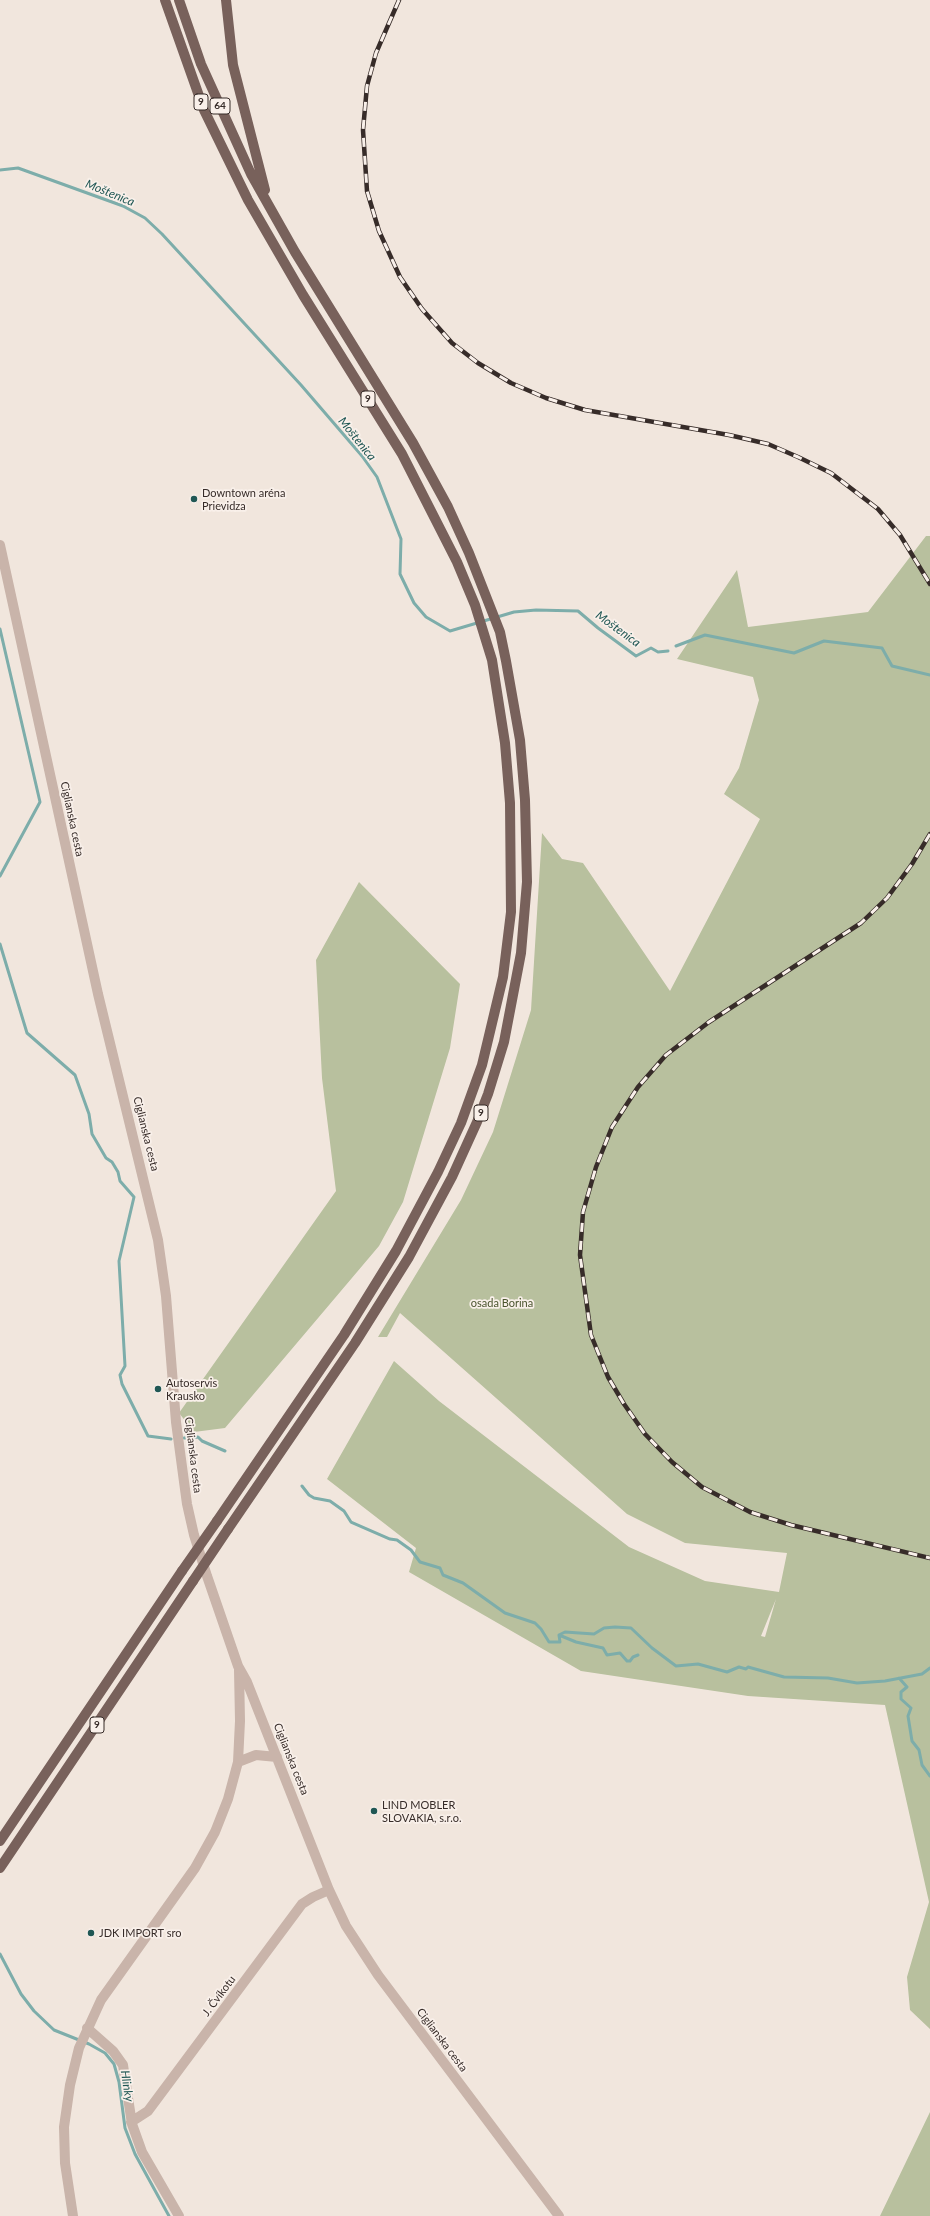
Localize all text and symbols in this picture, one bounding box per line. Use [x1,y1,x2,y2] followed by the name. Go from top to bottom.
[194,94,208,110] road number: 9
[210,98,230,114] road number: 64
[83,177,137,209] water label: Moštenica
[361,391,375,407] road number: 9
[335,414,379,464] water label: Moštenica
[202,486,285,512] place label: Downtown aréna Prievidza
[189,494,199,504] marker: Downtown aréna Prievidza
[593,608,643,650] water label: Moštenica
[58,780,86,858] street label: Ciglianska cesta
[130,1095,162,1173] street label: Ciglianska cesta
[474,1105,488,1121] road number: 9
[471,1296,533,1310] park label: osada Borina
[166,1376,217,1402] place label: Autoservis Krausko
[153,1384,163,1394] marker: Autoservis Krausko
[182,1416,204,1494] street label: Ciglianska cesta
[90,1717,104,1733] road number: 9
[271,1721,311,1797] street label: Ciglianska cesta
[382,1798,462,1824] place label: LIND MOBLER SLOVAKIA, s.r.o.
[369,1806,379,1816] marker: LIND MOBLER SLOVAKIA, s.r.o.
[99,1926,182,1940] place label: JDK IMPORT sro
[86,1928,96,1938] marker: JDK IMPORT sro
[200,1973,238,2019] street label: J. Čvíkotu
[414,2006,470,2074] street label: Ciglianska cesta
[117,2069,137,2103] water label: Hlinky

